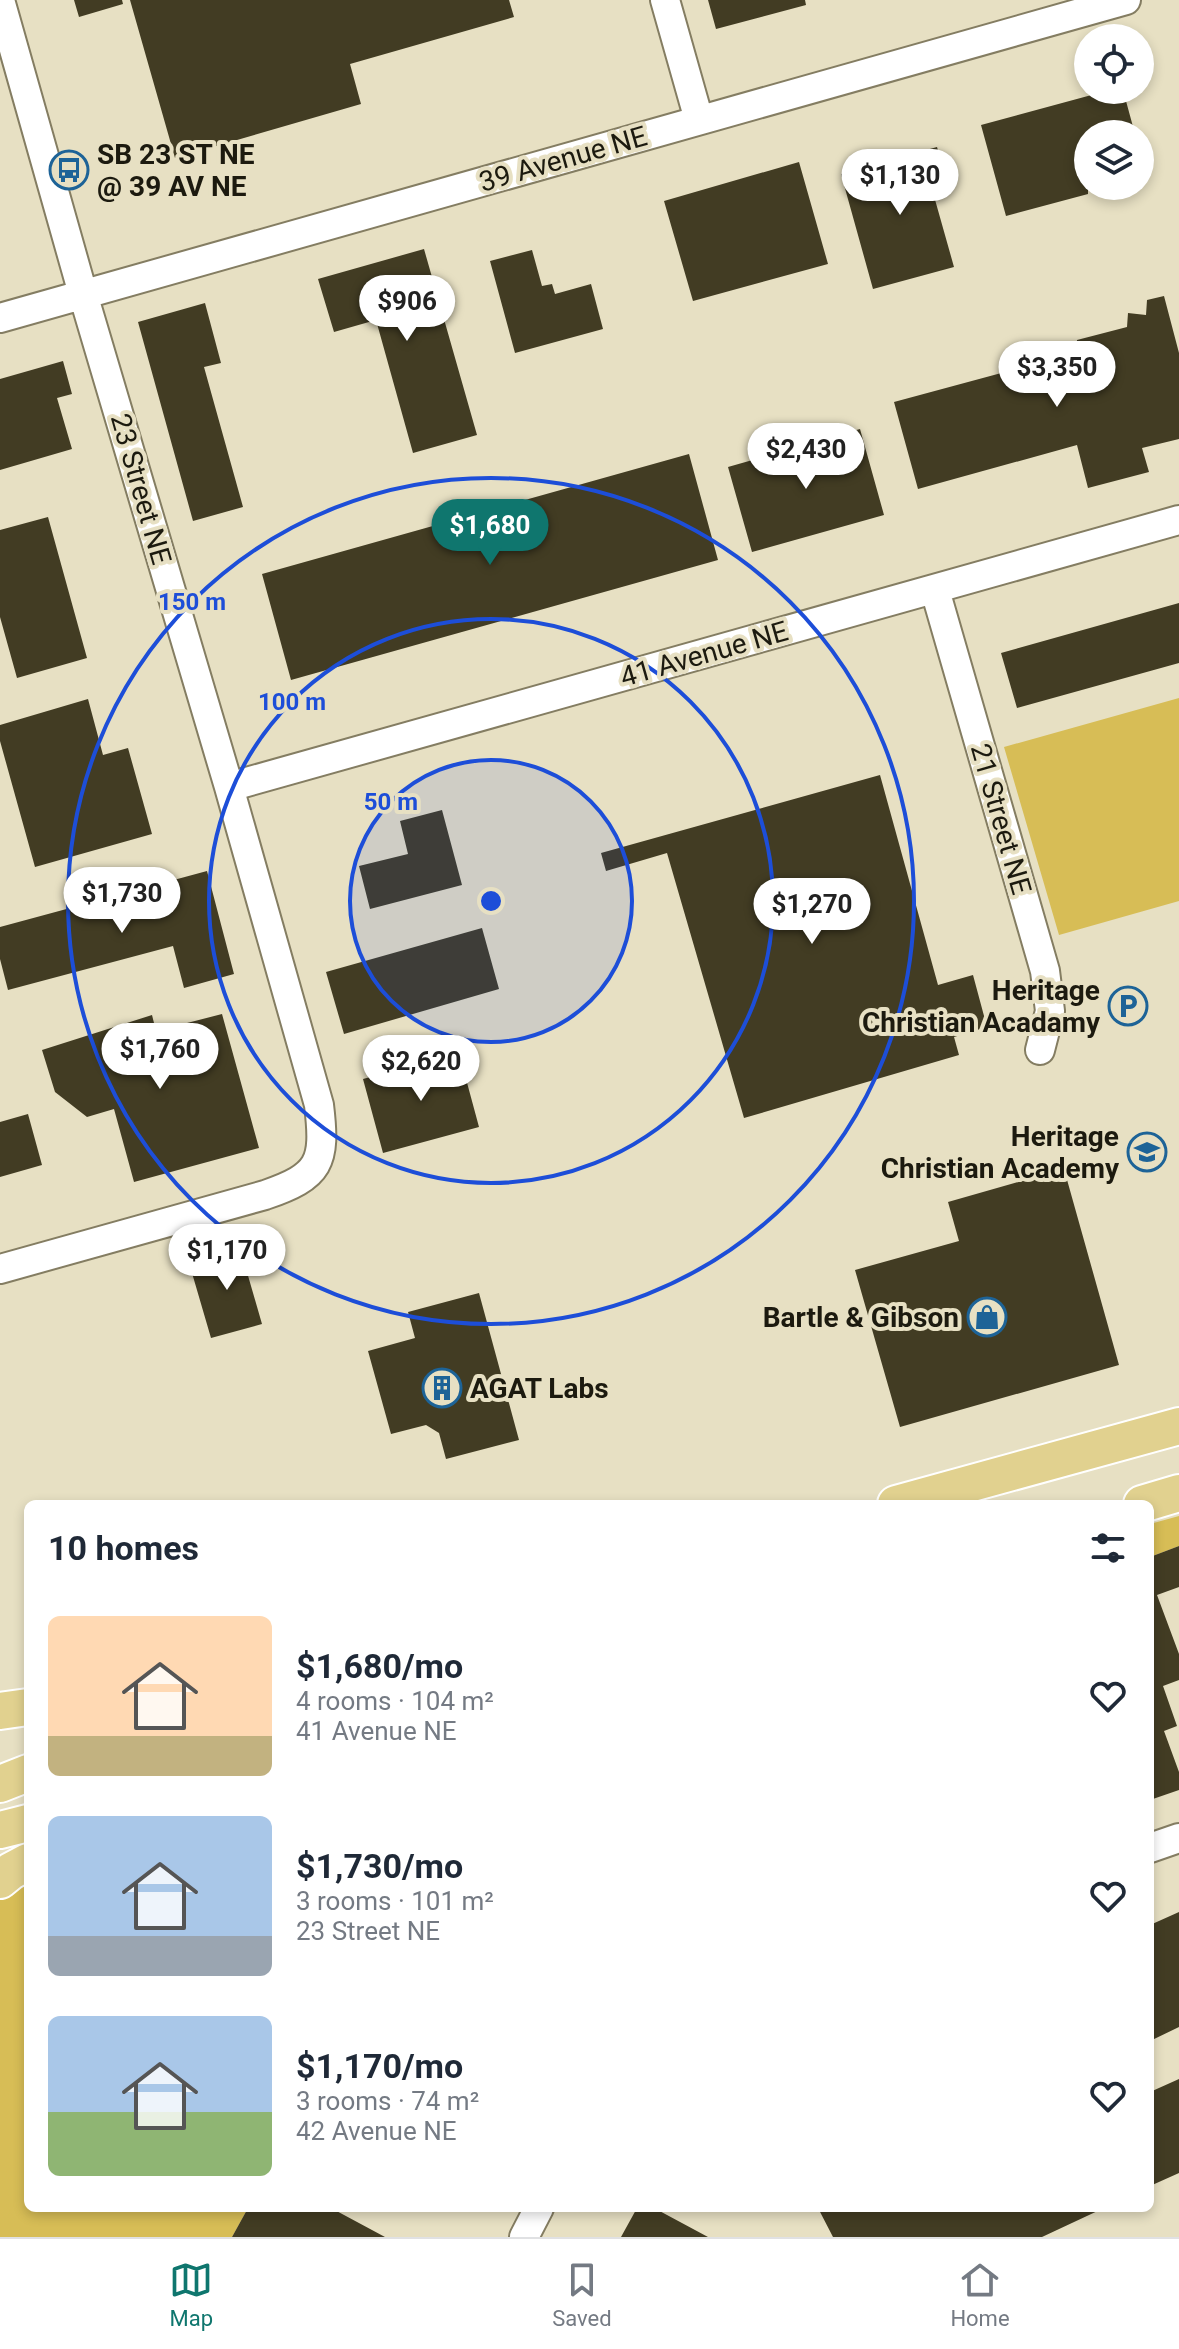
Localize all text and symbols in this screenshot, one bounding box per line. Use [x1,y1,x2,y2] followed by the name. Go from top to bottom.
[1074,24,1154,200] map controls
[1074,24,1154,104] button: locate
[475,119,651,199] street label: 39 Avenue NE
[1074,120,1154,200] button: layers
[97,138,255,203] place label: SB 23 ST NE @ 39 AV NE
[48,149,90,191] bus stop icon: SB 23 ST NE @ 39 AV NE
[835,149,965,217] pin: $1,130
[860,160,940,190] text: $1,130
[360,275,454,343] pin: $906
[377,286,437,316] text: $906
[992,341,1122,409] pin: $3,350
[1017,352,1097,382] text: $3,350
[104,410,178,568] street label: 23 Street NE
[741,423,871,491] pin: $2,430
[766,434,846,464] text: $2,430
[425,499,555,567] pin: $1,680
[450,510,530,540] text: $1,680
[158,588,226,616] text: 150 m
[616,614,792,694] street label: 41 Avenue NE
[258,688,326,716] text: 100 m
[964,740,1038,898] street label: 21 Street NE
[364,788,418,816] text: 50 m
[57,867,187,935] pin: $1,730
[82,878,162,908] text: $1,730
[747,878,877,946] pin: $1,270
[477,887,505,915] centre of rings
[772,889,852,919] text: $1,270
[862,974,1101,1039] place label: Heritage Christian Acadamy
[1107,985,1149,1027] parking icon: Heritage Christian Acadamy
[95,1023,225,1091] pin: $1,760
[120,1034,200,1064] text: $1,760
[356,1035,486,1103] pin: $2,620
[381,1046,461,1076] text: $2,620
[881,1120,1120,1185] place label: Heritage Christian Academy
[1126,1131,1168,1173] school or university icon: Heritage Christian Academy
[162,1224,292,1292] pin: $1,170
[187,1235,267,1265] text: $1,170
[966,1296,1008,1338] shop icon: Bartle & Gibson
[763,1301,959,1334] place label: Bartle & Gibson
[421,1367,463,1409] building icon: AGAT Labs
[470,1372,609,1405] place label: AGAT Labs
[1086,1526,1130,1570] icon: filters
[48,1528,199,1568] text: 10 homes
[296,1646,463,1686] text: $1,680/mo
[112,1648,208,1744] icon: home
[1086,1674,1130,1718] icon: heart
[296,1686,494,1716] text: 4 rooms · 104 m²
[296,1716,456,1746] text: 41 Avenue NE
[296,1846,463,1886] text: $1,730/mo
[112,1848,208,1944] icon: home
[1086,1874,1130,1918] icon: heart
[296,1886,494,1916] text: 3 rooms · 101 m²
[296,1916,440,1946] text: 23 Street NE
[296,2046,463,2086] text: $1,170/mo
[112,2048,208,2144] icon: home
[1086,2074,1130,2118] icon: heart
[296,2086,479,2116] text: 3 rooms · 74 m²
[296,2116,456,2146] text: 42 Avenue NE
[169,2258,213,2331] tab: Map
[552,2258,612,2331] tab: Saved
[950,2258,1010,2331] tab: Home

